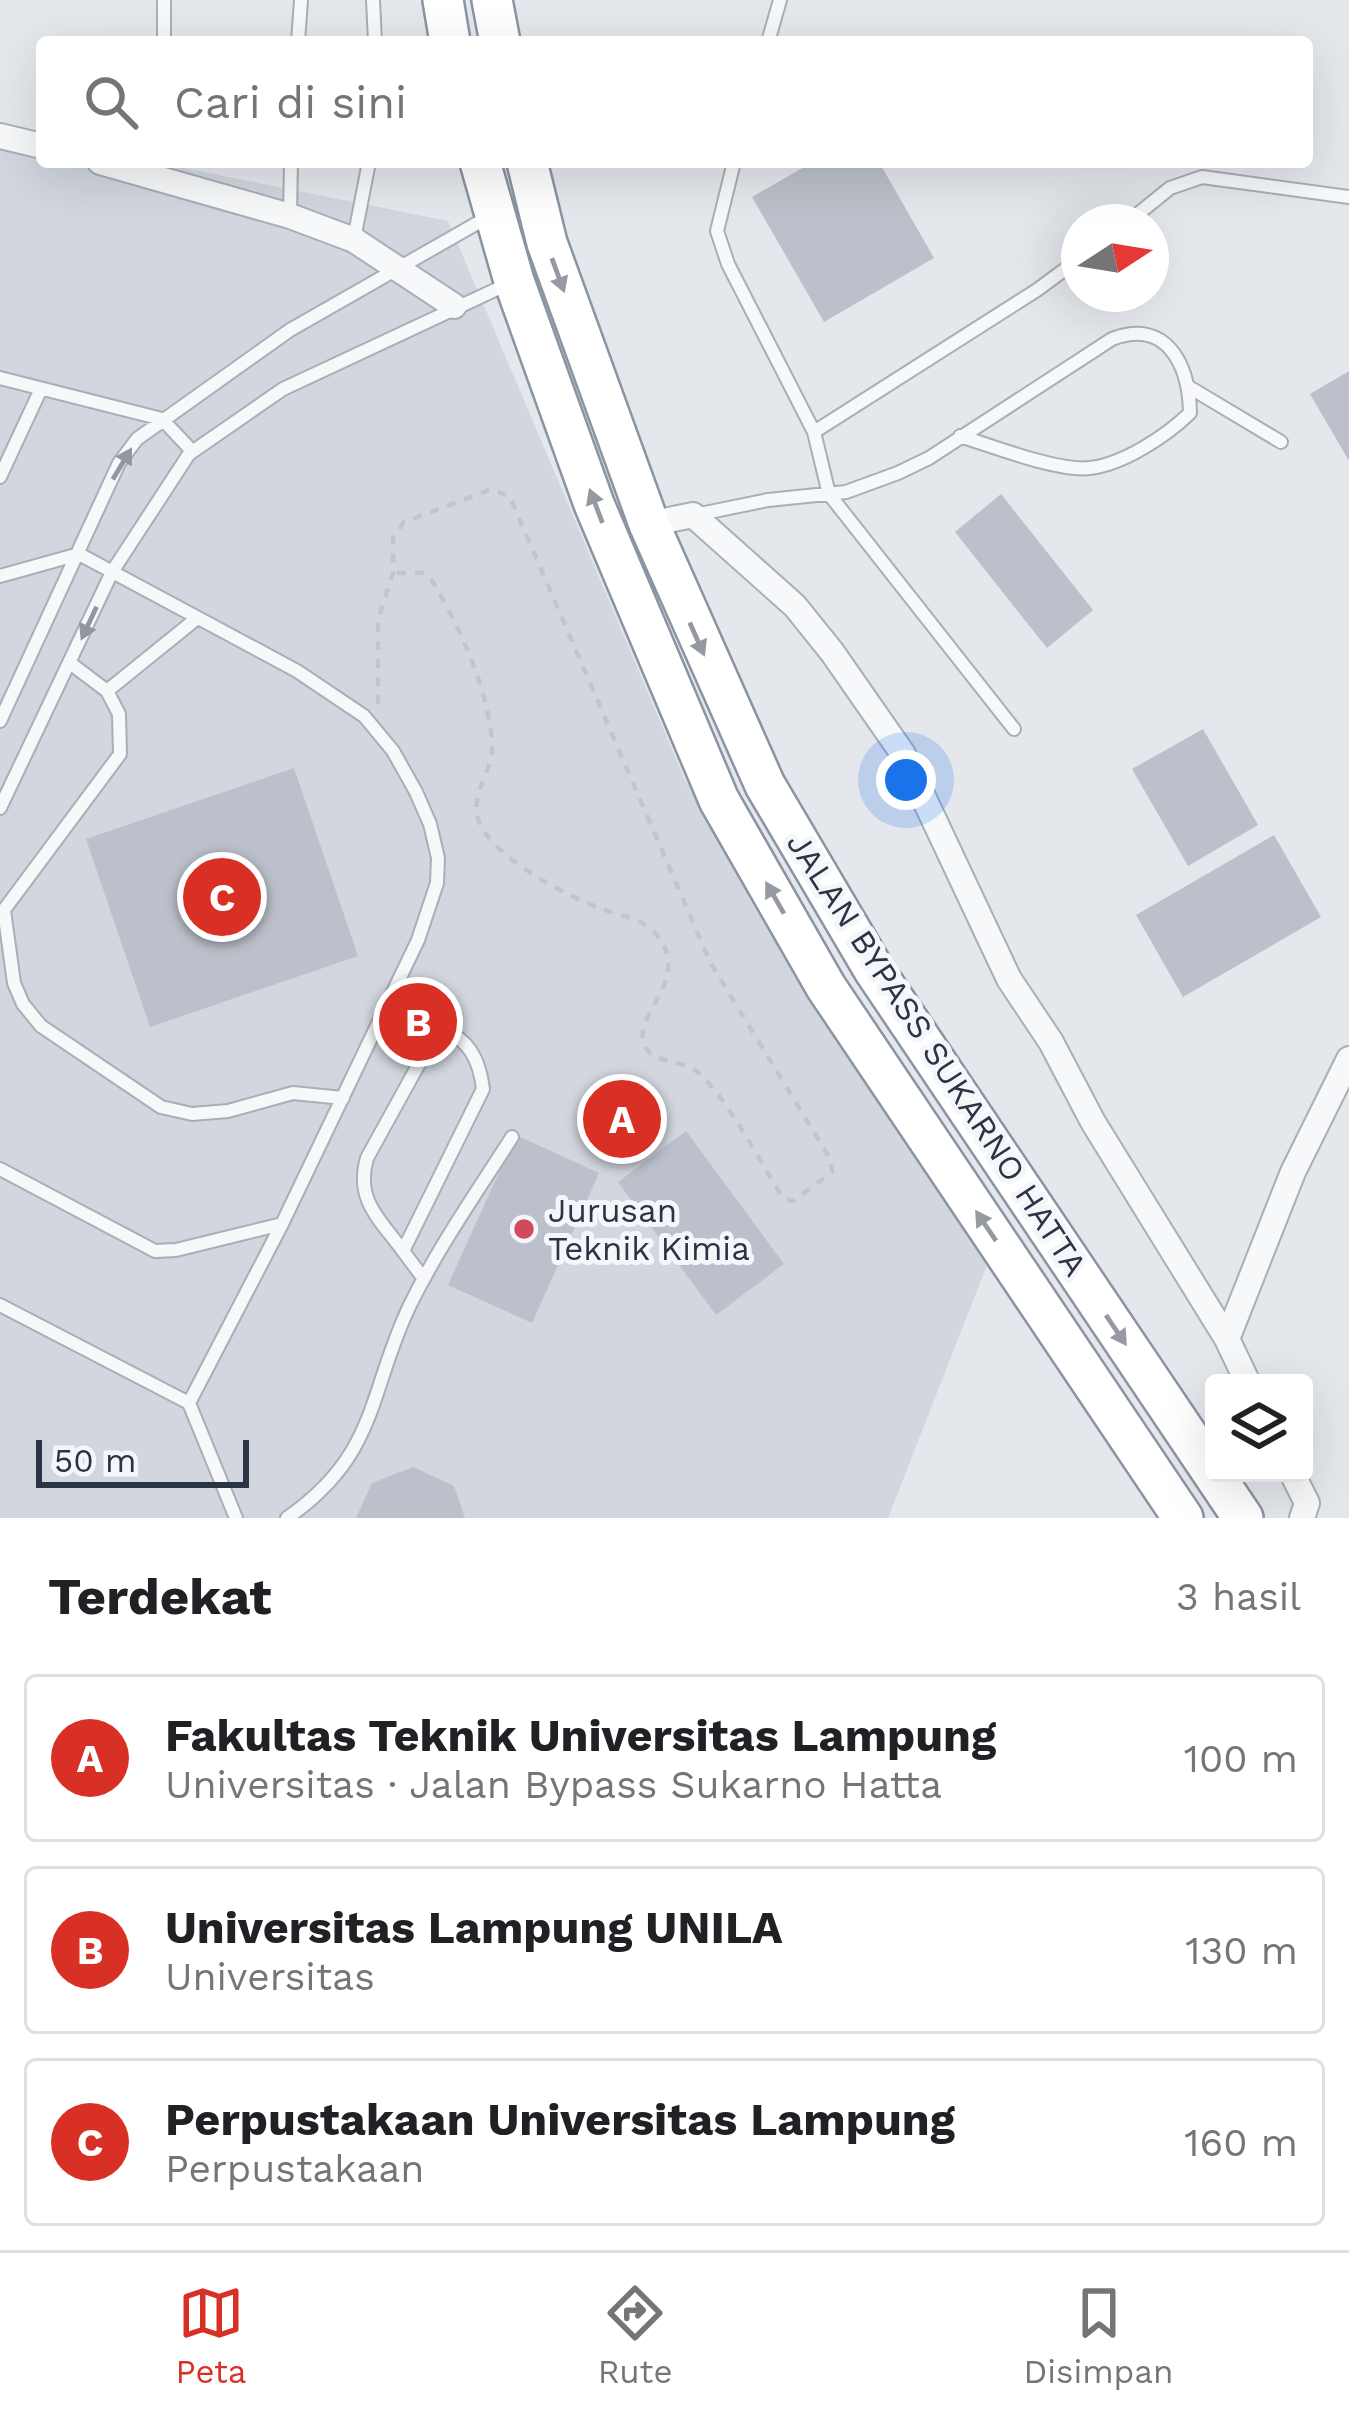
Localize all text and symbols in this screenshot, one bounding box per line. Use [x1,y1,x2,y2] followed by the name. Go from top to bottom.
[36,36,1313,168] search box
[78,69,144,135] icon: search
[174,76,407,129] text: Cari di sini
[1061,204,1169,312] north arrow
[550,257,568,293] one-way arrow
[110,447,131,481] one-way arrow
[585,487,604,523] one-way arrow
[79,606,99,641] one-way arrow
[688,622,708,657] one-way arrow
[876,750,936,810] your location
[779,825,1095,1283] street label: JALAN BYPASS SUKARNO HATTA
[183,852,261,942] pin: C
[765,881,786,915] one-way arrow
[379,977,457,1067] pin: B
[583,1074,661,1164] pin: A
[548,1191,750,1268] place label: Jurusan Teknik Kimia
[975,1209,998,1242] one-way arrow
[511,1216,537,1242] marker: Jurusan Teknik Kimia
[1104,1314,1127,1347] one-way arrow
[1205,1374,1313,1482] map controls
[1205,1374,1313,1482] button: layers
[36,1434,249,1487] scale bar
[54,1441,136,1480] text: 50 m
[48,1567,272,1626] text: Terdekat
[1176,1574,1301,1619] text: 3 hasil
[165,1709,996,1762] text: Fakultas Teknik Universitas Lampung
[77,1736,103,1781] text: A
[1184,1736,1298,1781] text: 100 m
[165,1762,942,1807] text: Universitas · Jalan Bypass Sukarno Hatta
[165,1901,782,1954] text: Universitas Lampung UNILA
[77,1928,103,1973] text: B
[1185,1928,1298,1973] text: 130 m
[165,1954,375,1999] text: Universitas
[165,2093,955,2146] text: Perpustakaan Universitas Lampung
[77,2120,103,2165] text: C
[1184,2120,1298,2165] text: 160 m
[165,2146,424,2191] text: Perpustakaan
[176,2280,246,2391] tab: Peta
[598,2280,672,2391] tab: Rute
[1024,2280,1173,2391] tab: Disimpan

